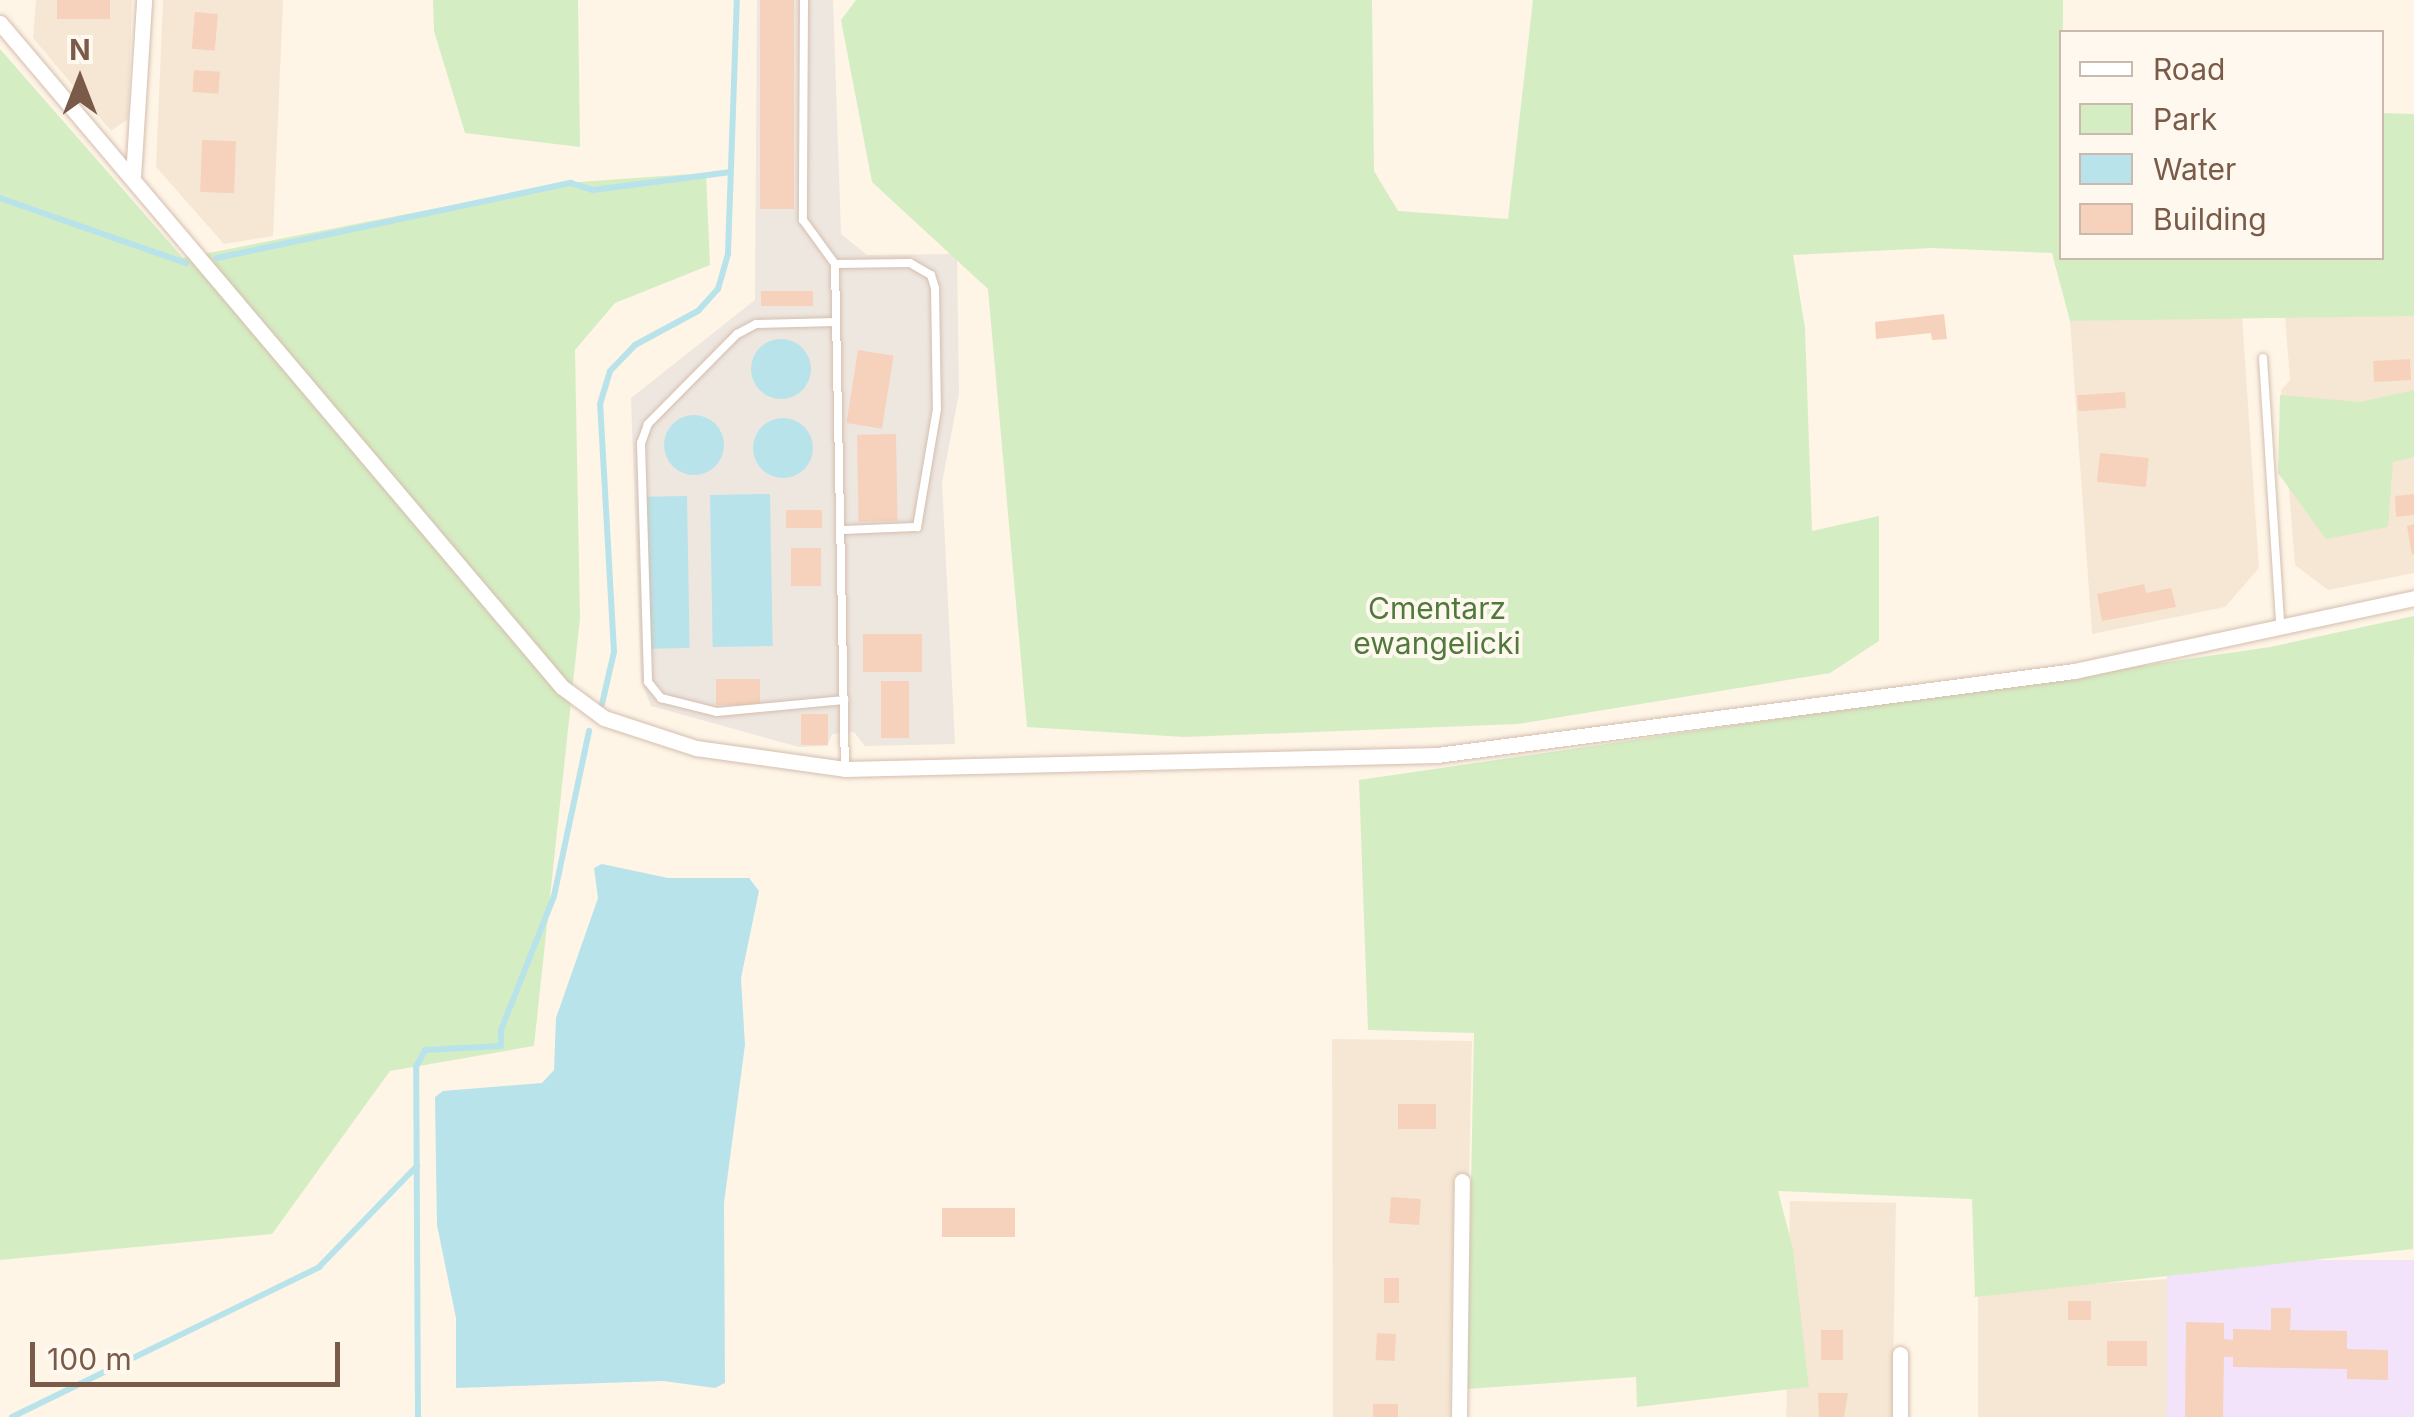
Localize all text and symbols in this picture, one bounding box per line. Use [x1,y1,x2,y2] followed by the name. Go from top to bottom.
[30,30,130,130] north arrow
[2059,30,2384,260] legend
[69,33,91,67] text: N
[2153,51,2225,87] text: Road
[2153,101,2217,137] text: Park
[2153,151,2236,187] text: Water
[2153,201,2267,237] text: Building
[1353,590,1521,660] park label: Cmentarz ewangelicki
[35,1322,345,1384] scale bar
[47,1341,132,1377] text: 100 m

